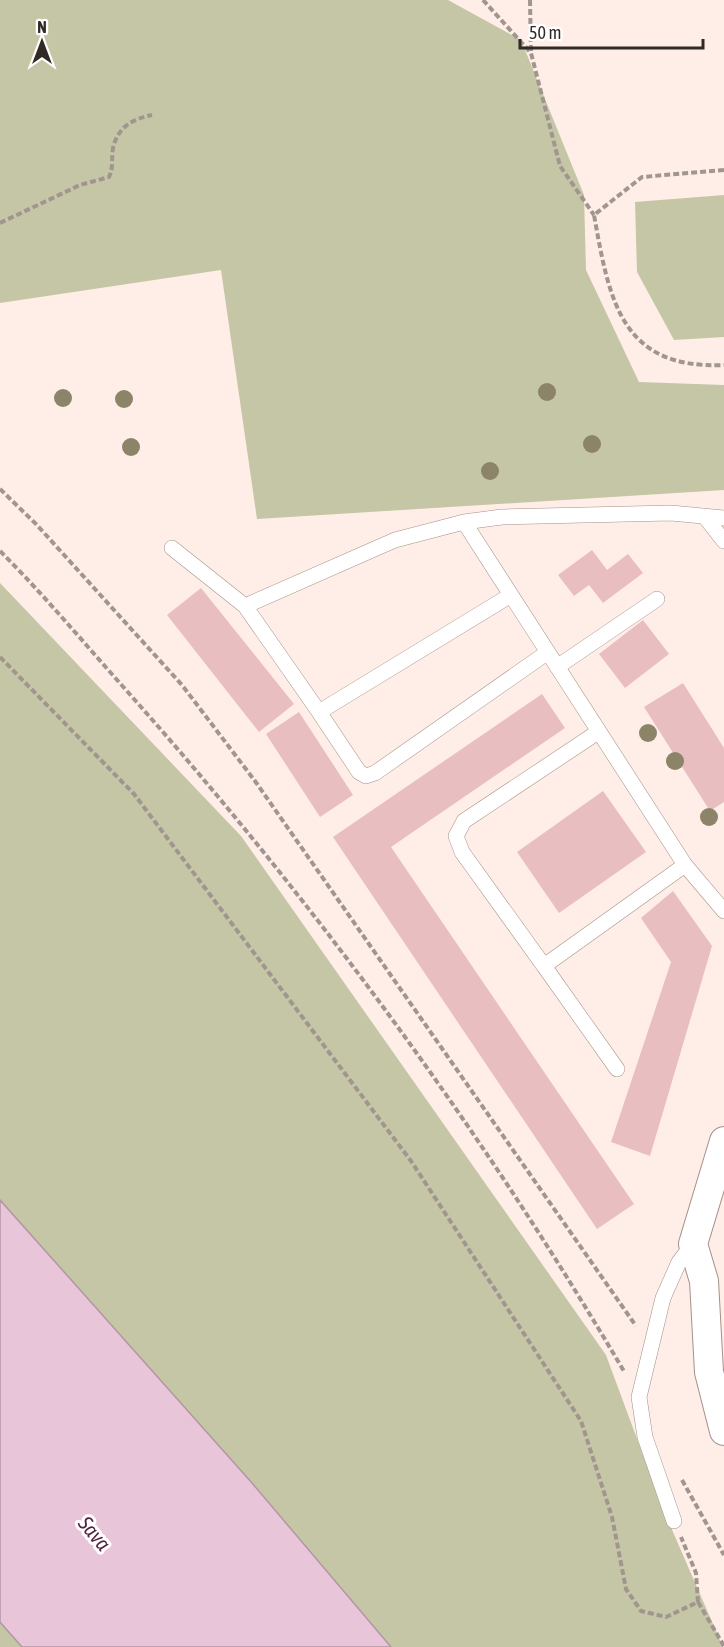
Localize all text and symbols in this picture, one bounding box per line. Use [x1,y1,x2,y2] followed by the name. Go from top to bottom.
[12,12,72,72] north arrow
[520,12,703,50] scale bar
[37,18,47,36] text: N
[529,22,561,43] text: 50 m
[73,1510,116,1555] water label: Sava

